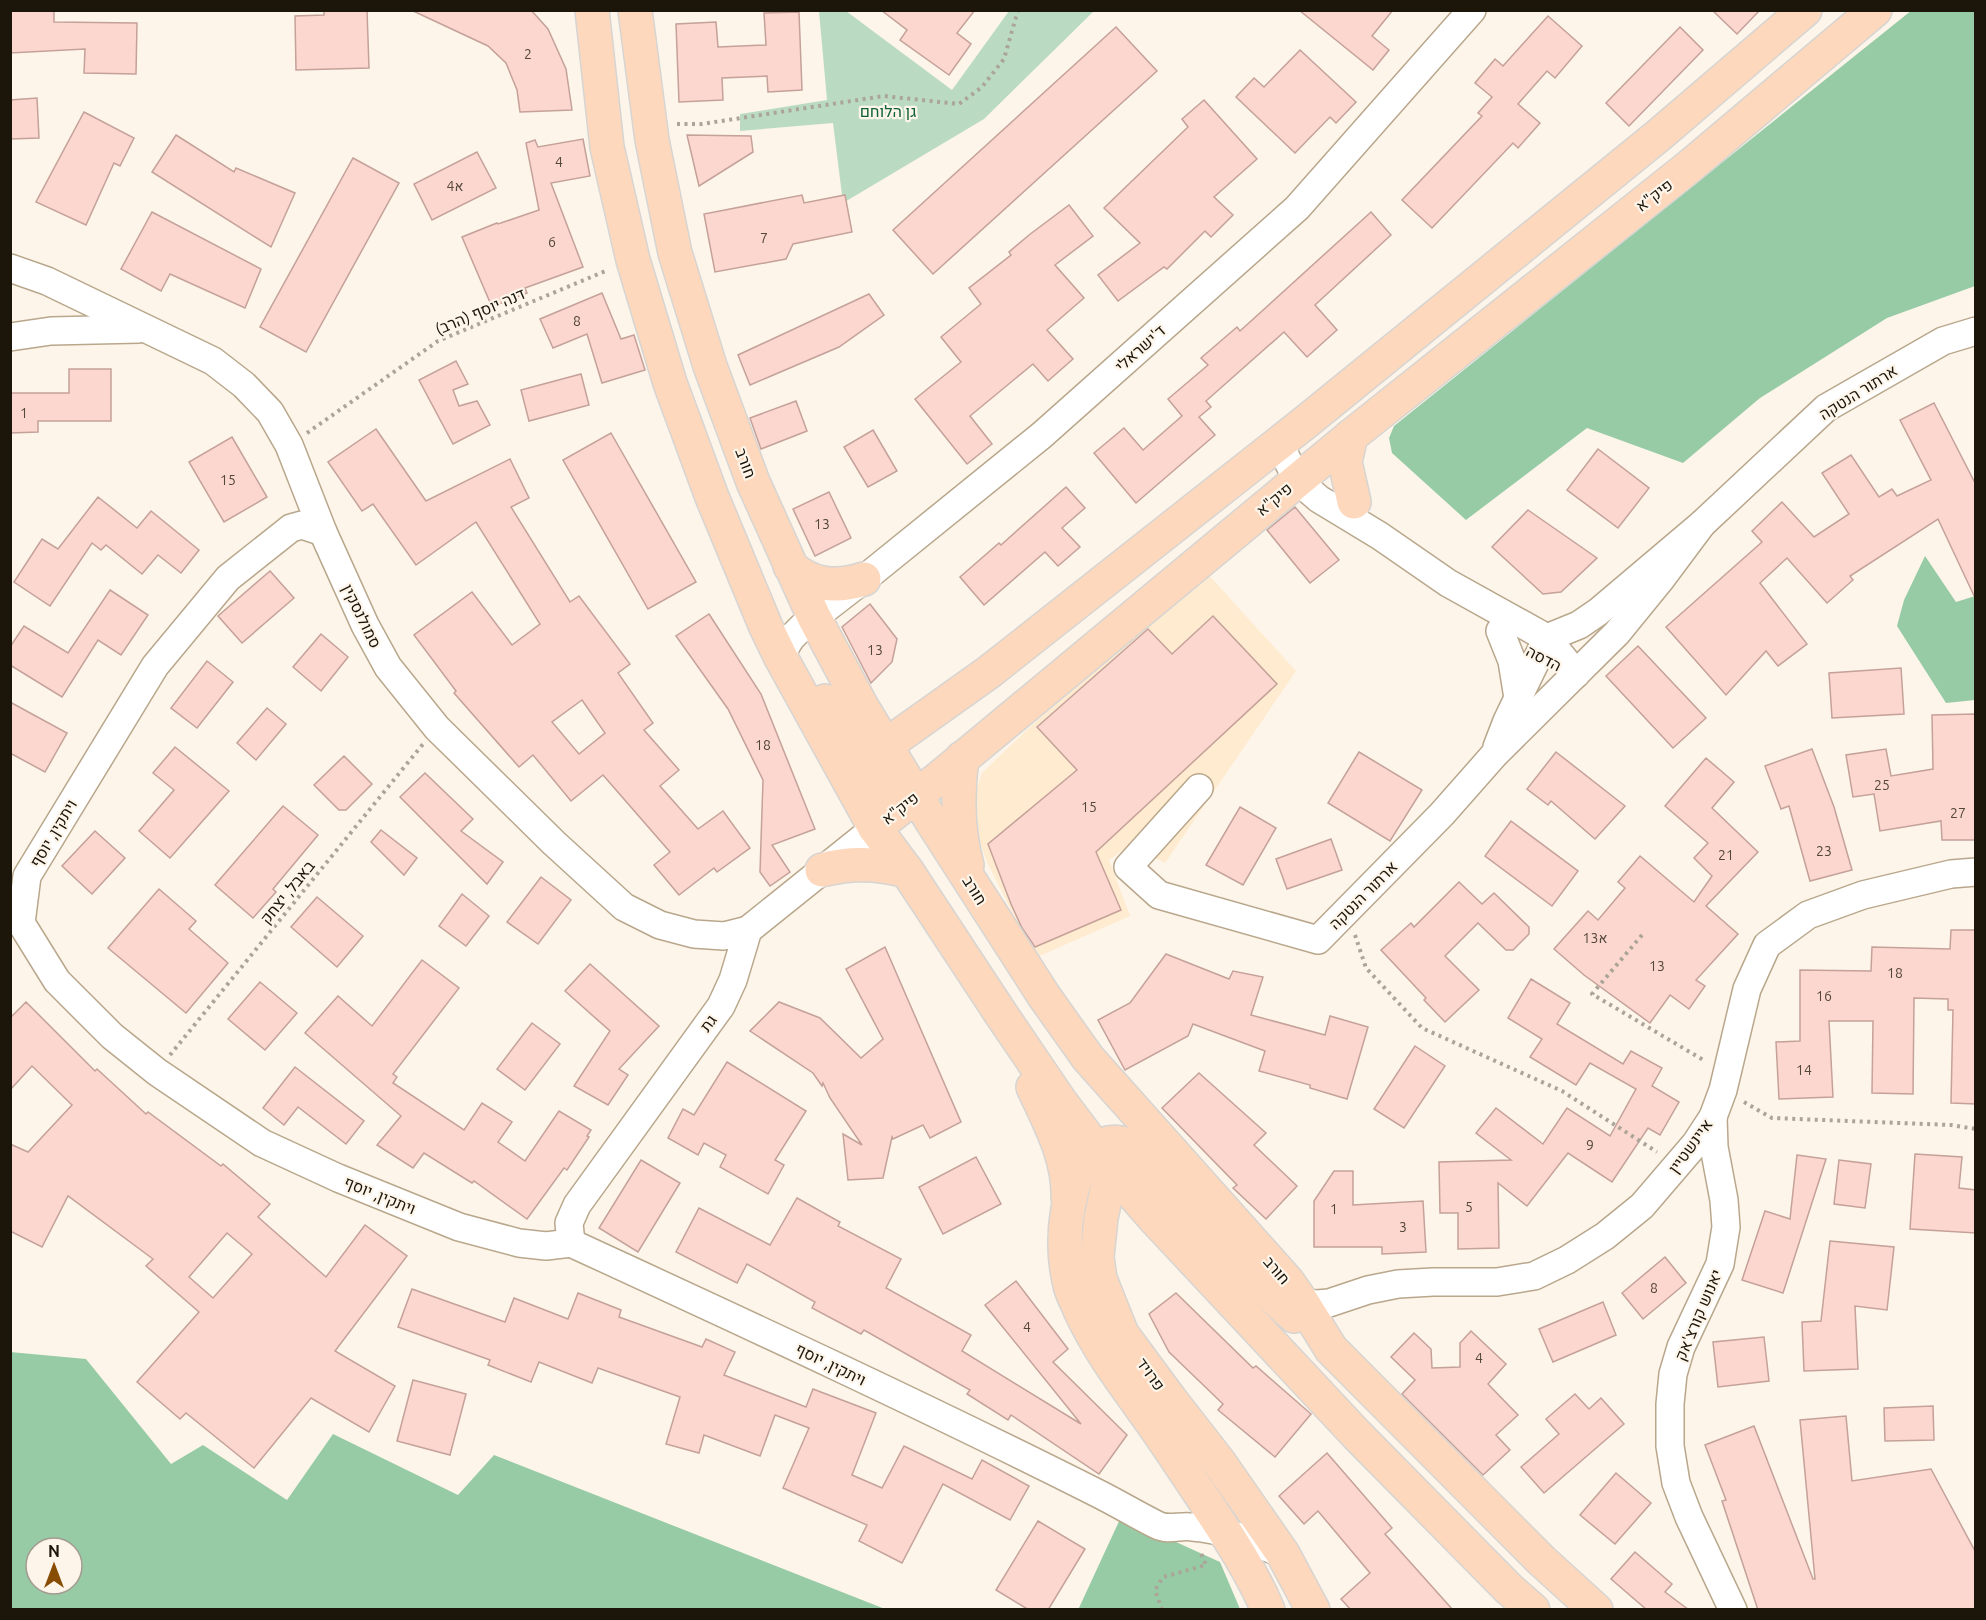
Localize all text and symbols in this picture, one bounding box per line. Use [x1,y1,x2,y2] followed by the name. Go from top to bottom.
[524,46,532,62] house number: 2
[860,102,916,120] park label: גן הלוחם
[555,154,563,170] house number: 4
[1632,175,1676,215] street label: פיק"א
[447,178,463,194] house number: 4א
[760,230,768,246] house number: 7
[548,234,556,250] house number: 6
[432,284,528,339] street label: דנה יוסף (הרב)
[573,313,581,329] house number: 8
[1111,321,1169,375] street label: ד'ישראלי
[1816,361,1900,423] street label: ארתור הנטקה
[20,405,28,421] house number: 1
[732,445,760,481] street label: חורב
[220,472,236,488] house number: 15
[1252,479,1296,519] street label: פיק"א
[814,516,830,532] house number: 13
[339,581,385,651] street label: סמולנסקין
[867,642,883,658] house number: 13
[1523,642,1565,674] street label: הדסה
[755,737,771,753] house number: 18
[1874,777,1890,793] house number: 25
[878,788,922,828] street label: פיק"א
[26,796,80,870] street label: ויתקין, יוסף
[1081,799,1097,815] house number: 15
[1950,805,1966,821] house number: 27
[1816,843,1832,859] house number: 23
[1718,847,1734,863] house number: 21
[256,856,318,927] street label: באבל, יצחק
[1325,857,1401,933] street label: ארתור הנטקה
[959,872,991,908] street label: חורב
[1583,930,1607,946] house number: 13א
[1649,958,1665,974] house number: 13
[1887,965,1903,981] house number: 18
[1816,988,1832,1004] house number: 16
[696,1011,720,1035] street label: גת
[1796,1062,1812,1078] house number: 14
[1664,1115,1716,1177] street label: איינשטיין
[1586,1137,1594,1153] house number: 9
[342,1172,418,1218] street label: ויתקין, יוסף
[1465,1199,1473,1215] house number: 5
[1330,1201,1338,1217] house number: 1
[1399,1219,1407,1235] house number: 3
[1260,1253,1294,1287] street label: חורב
[1671,1267,1725,1363] street label: יאנוש קורצ'אק
[1650,1280,1658,1296] house number: 8
[1023,1319,1031,1335] house number: 4
[793,1339,869,1389] street label: ויתקין, יוסף
[1475,1350,1483,1366] house number: 4
[1133,1354,1169,1394] street label: פרויד
[24,1536,84,1596] north arrow
[48,1542,60,1560] text: N

